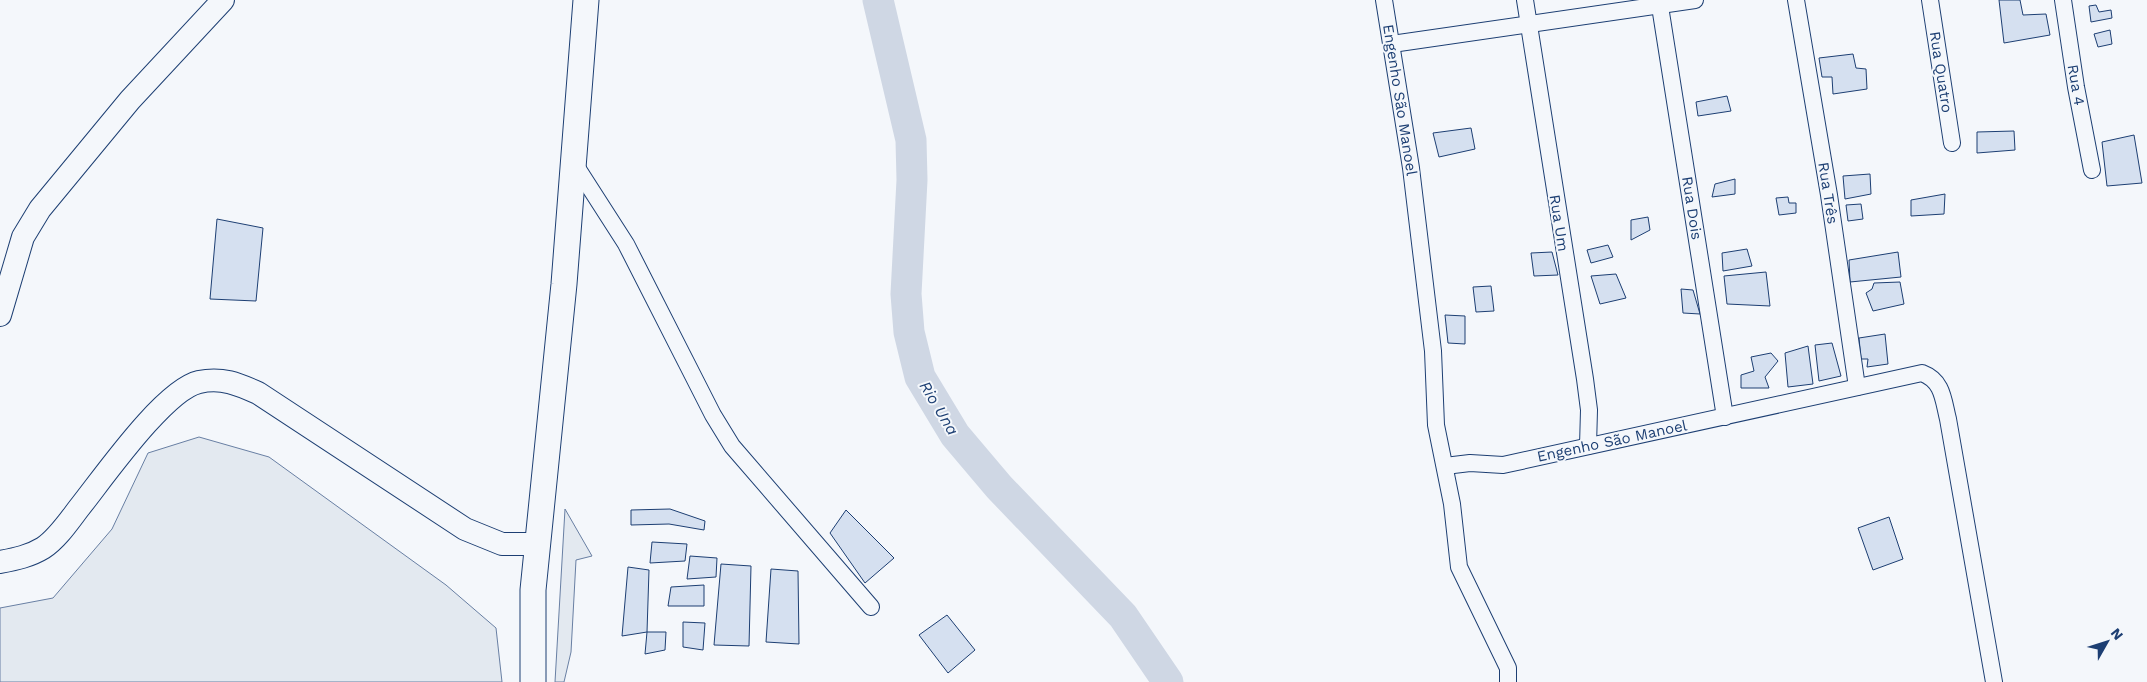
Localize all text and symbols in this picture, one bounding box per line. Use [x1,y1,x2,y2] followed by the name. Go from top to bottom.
[1379,23,1421,177] street label: Engenho São Manoel
[1926,30,1956,114] street label: Rua Quatro
[2064,63,2088,107] street label: Rua 4
[1814,161,1842,225] street label: Rua Três
[1678,175,1706,241] street label: Rua Dois
[1546,193,1572,253] street label: Rua Um
[916,378,963,439] water label: Rio Una
[1535,416,1689,466] street label: Engenho São Manoel
[2082,617,2132,667] north arrow
[2108,625,2127,643] text: N

